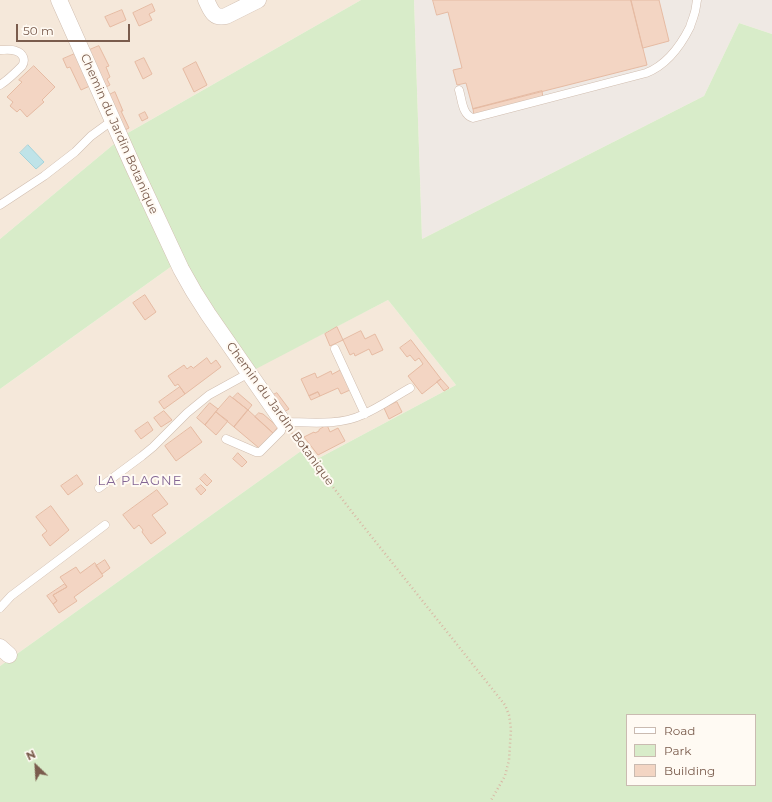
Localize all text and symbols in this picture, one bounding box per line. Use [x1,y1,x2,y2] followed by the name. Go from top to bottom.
[18,16,132,42] scale bar
[23,23,54,38] text: 50 m
[77,52,161,216] street label: Chemin du Jardin Botanique
[223,339,337,489] street label: Chemin du Jardin Botanique
[98,473,182,489] district label: LA PLAGNE
[626,714,756,786] legend
[664,723,695,738] text: Road
[664,743,691,758] text: Park
[16,746,56,786] north arrow
[24,747,38,763] text: N
[664,763,715,778] text: Building

